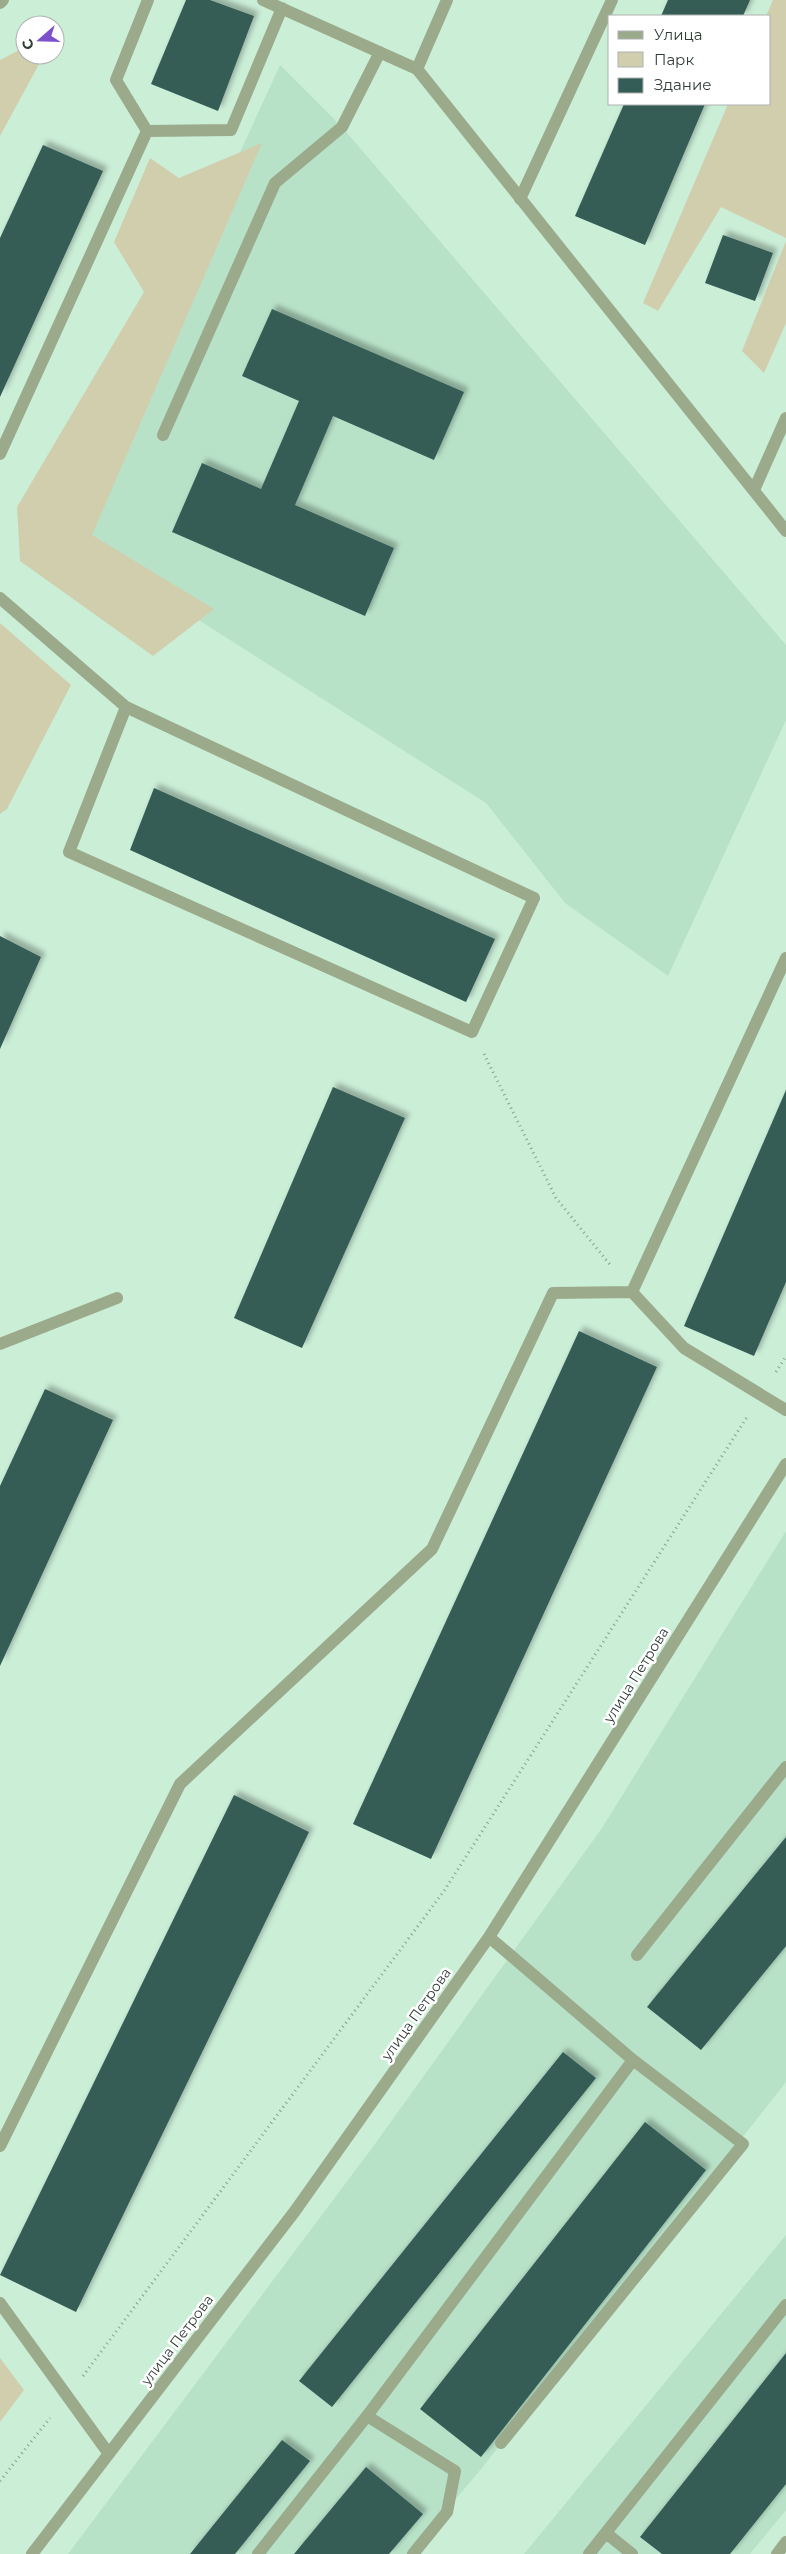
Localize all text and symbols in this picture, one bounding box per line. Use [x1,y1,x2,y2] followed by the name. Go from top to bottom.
[15,15,65,65] north arrow
[608,15,771,105] legend
[654,25,702,44] text: Улица
[18,37,38,52] text: С
[654,50,694,69] text: Парк
[654,75,712,94] text: Здание
[599,1624,673,1727] street label: улица Петрова
[377,1964,455,2065] street label: улица Петрова
[136,2291,217,2390] street label: улица Петрова

